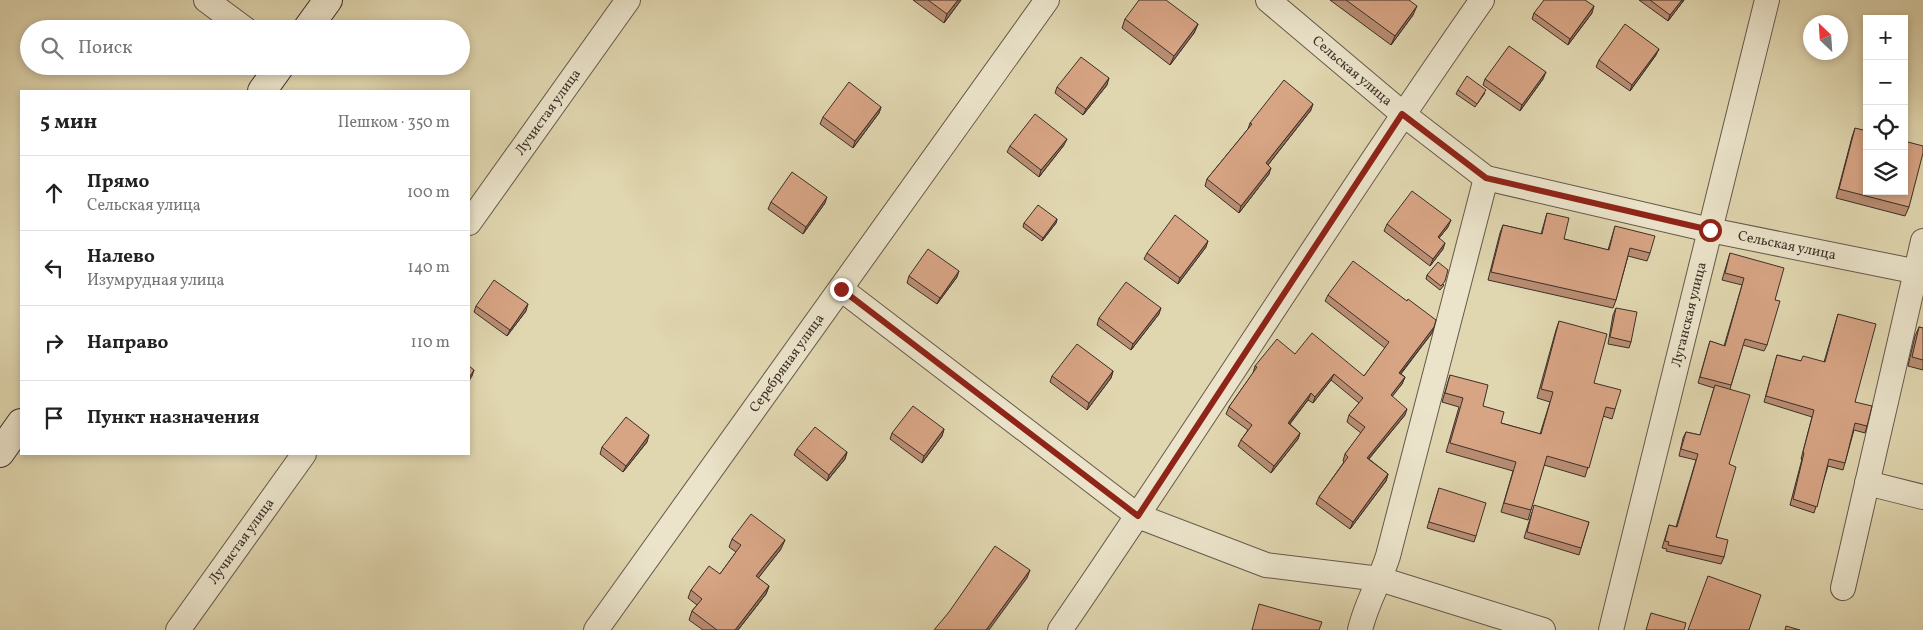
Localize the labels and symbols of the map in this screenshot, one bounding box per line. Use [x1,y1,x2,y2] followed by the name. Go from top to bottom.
[1803,15,1848,60] north arrow
[1308,32,1396,110] street label: Сельская улица
[511,65,585,159] street label: Лучистая улица
[1699,219,1722,242] route start
[1736,226,1838,265] street label: Сельская улица
[1667,260,1711,369] street label: Луганская улица
[830,278,853,301] route end
[745,310,829,417] street label: Серебряная улица
[204,494,279,588] street label: Лучистая улица

